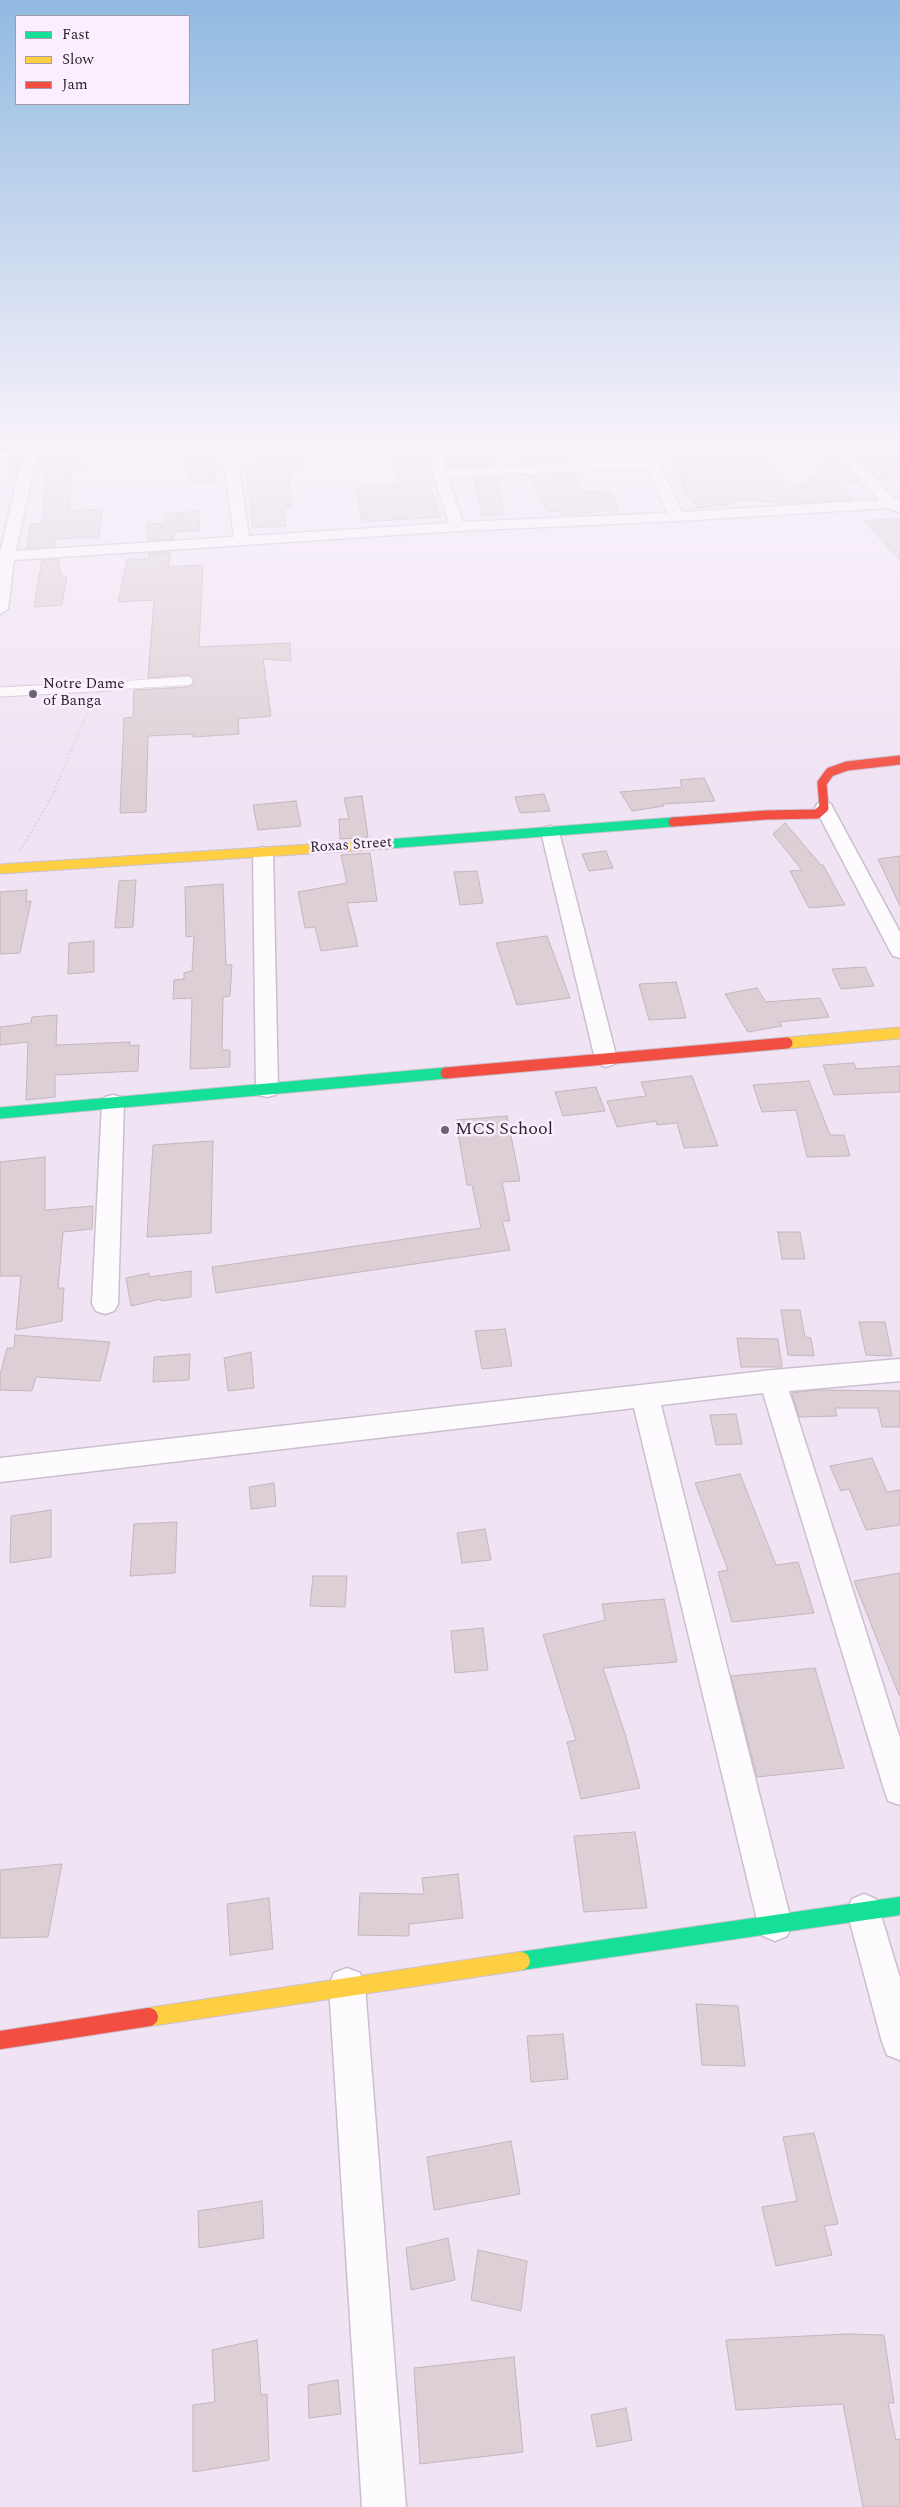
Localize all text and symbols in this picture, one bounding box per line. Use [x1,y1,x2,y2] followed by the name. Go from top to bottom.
[15,15,190,105] legend
[62,23,90,46] text: Fast
[62,48,94,71] text: Slow
[62,73,88,96] text: Jam
[43,676,125,711] place label: Notre Dame of Banga
[27,688,39,700] marker: Notre Dame of Banga
[309,834,393,858] street label: Roxas Street
[455,1119,553,1141] place label: MCS School
[439,1124,451,1136] marker: MCS School

